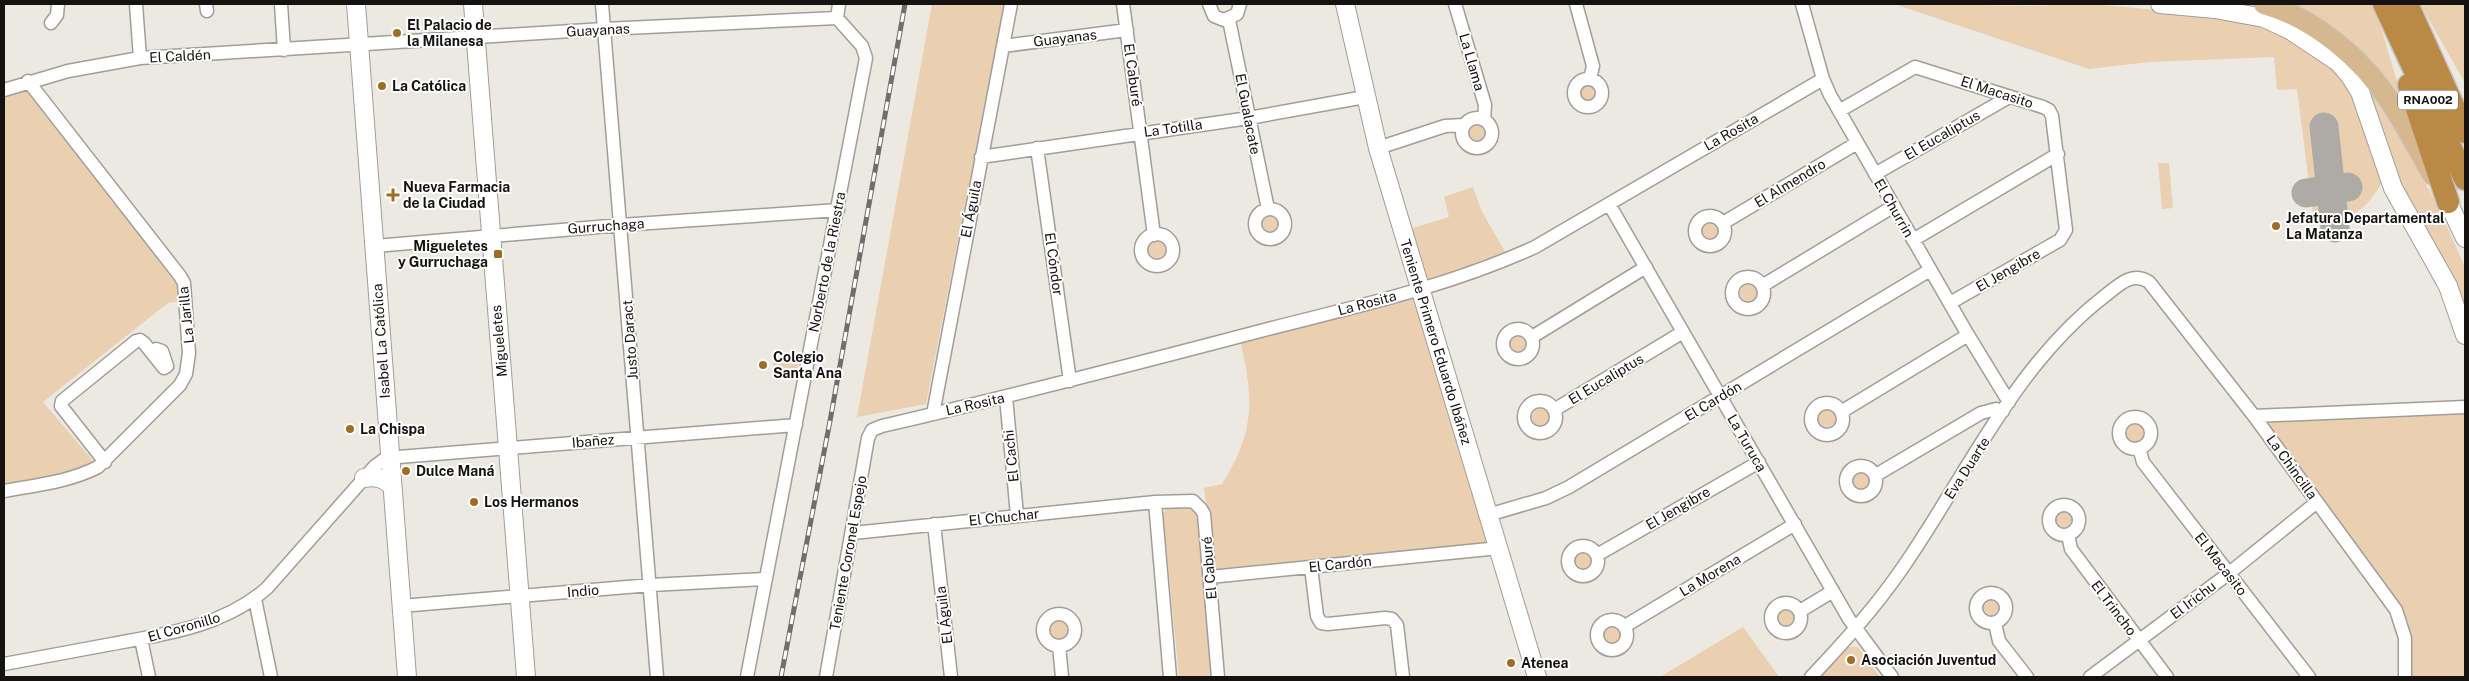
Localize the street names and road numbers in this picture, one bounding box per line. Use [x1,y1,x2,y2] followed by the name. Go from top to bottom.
[566,20,630,40] street label: Guayanas
[1032,26,1098,50] street label: Guayanas
[1456,32,1488,92] street label: La Llama
[1121,43,1145,108] street label: El Caburé
[149,46,211,66] street label: El Caldén
[1232,72,1264,156] street label: El Gualacate
[1959,73,2035,111] street label: El Macasito
[2398,90,2458,110] road number: RNA002
[1901,107,1983,163] street label: El Eucaliptus
[1701,110,1761,154] street label: La Rosita
[1143,116,1203,140] street label: La Totilla
[1752,155,1829,210] street label: El Almendro
[1871,176,1917,240] street label: El Churrin
[957,179,984,239] street label: El Águila
[806,190,848,334] street label: Norberto de la Riestra
[567,215,645,237] street label: Gurruchaga
[1042,231,1066,297] street label: El Cóndor
[1397,237,1475,447] street label: Teniente Primero Eduardo Ibáñez
[1973,245,2043,295] street label: El Jengibre
[369,283,393,399] street label: Isabel La Católica
[175,286,197,344] street label: La Jarilla
[1336,288,1398,318] street label: La Rosita
[619,299,641,381] street label: Justo Daract
[488,304,510,378] street label: Migueletes
[1566,350,1646,408] street label: El Eucaliptus
[1682,378,1744,424] street label: El Cardón
[944,389,1006,419] street label: La Rosita
[1724,411,1770,475] street label: La Turuca
[1000,429,1022,483] street label: El Cachi
[571,431,615,451] street label: Ibañez
[2263,432,2321,502] street label: La Chincilla
[1941,434,1993,502] street label: Eva Duarte
[826,474,870,632] street label: Teniente Coronel Espejo
[1643,483,1713,533] street label: El Jengibre
[968,505,1040,529] street label: El Chuchar
[2192,529,2250,599] street label: El Macasito
[1198,536,1220,600] street label: El Caburé
[1677,551,1743,599] street label: La Morena
[1308,553,1372,575] street label: El Cardón
[2088,577,2140,639] street label: El Trincho
[2167,578,2219,622] street label: El Irichu
[566,582,600,600] street label: Indio
[932,585,955,645] street label: El Águila
[146,609,222,645] street label: El Coronillo

